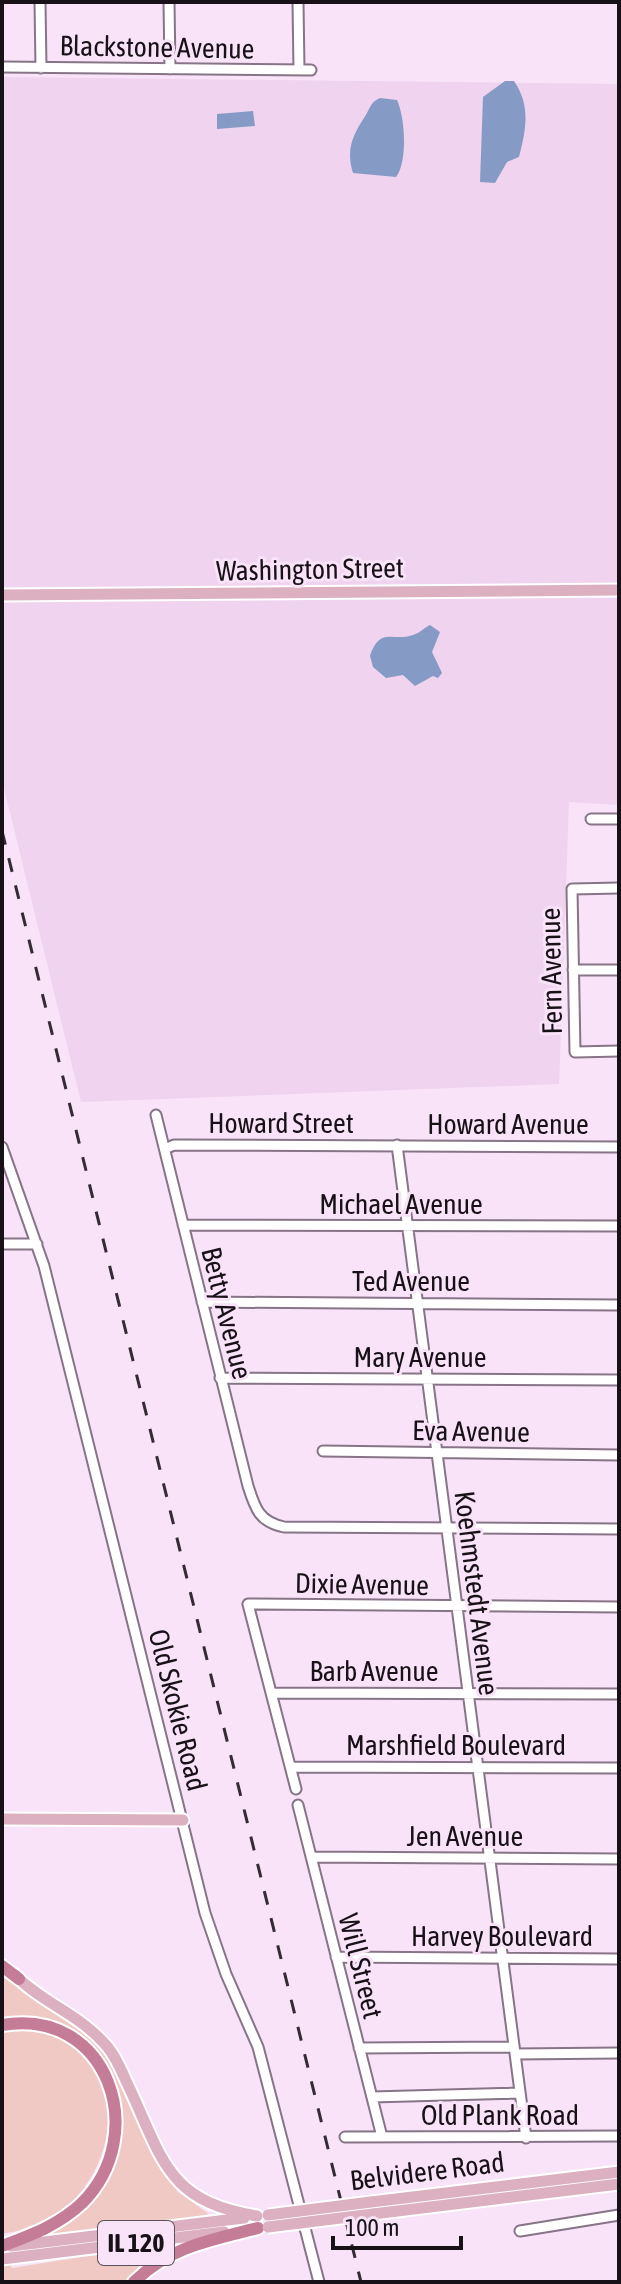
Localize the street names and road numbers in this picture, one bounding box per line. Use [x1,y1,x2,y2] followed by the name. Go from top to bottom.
[59,29,255,65] street label: Blackstone Avenue
[216,551,404,587] street label: Washington Street
[534,907,568,1035] street label: Fern Avenue
[208,1107,354,1139] street label: Howard Street
[427,1108,589,1140] street label: Howard Avenue
[319,1188,483,1220] street label: Michael Avenue
[195,1244,259,1382] street label: Betty Avenue
[352,1265,470,1297] street label: Ted Avenue
[354,1341,486,1373] street label: Mary Avenue
[412,1414,530,1448] street label: Eva Avenue
[449,1489,505,1697] street label: Koehmstedt Avenue
[295,1567,429,1601] street label: Dixie Avenue
[142,1626,214,1794] street label: Old Skokie Road
[309,1655,439,1687] street label: Barb Avenue
[346,1729,566,1761] street label: Marshfield Boulevard
[407,1820,523,1852] street label: Jen Avenue
[333,1910,389,2022] street label: Will Street
[411,1920,593,1952] street label: Harvey Boulevard
[421,2099,579,2131] street label: Old Plank Road
[348,2146,506,2196] street label: Belvidere Road
[98,2221,174,2265] road number: IL 120

